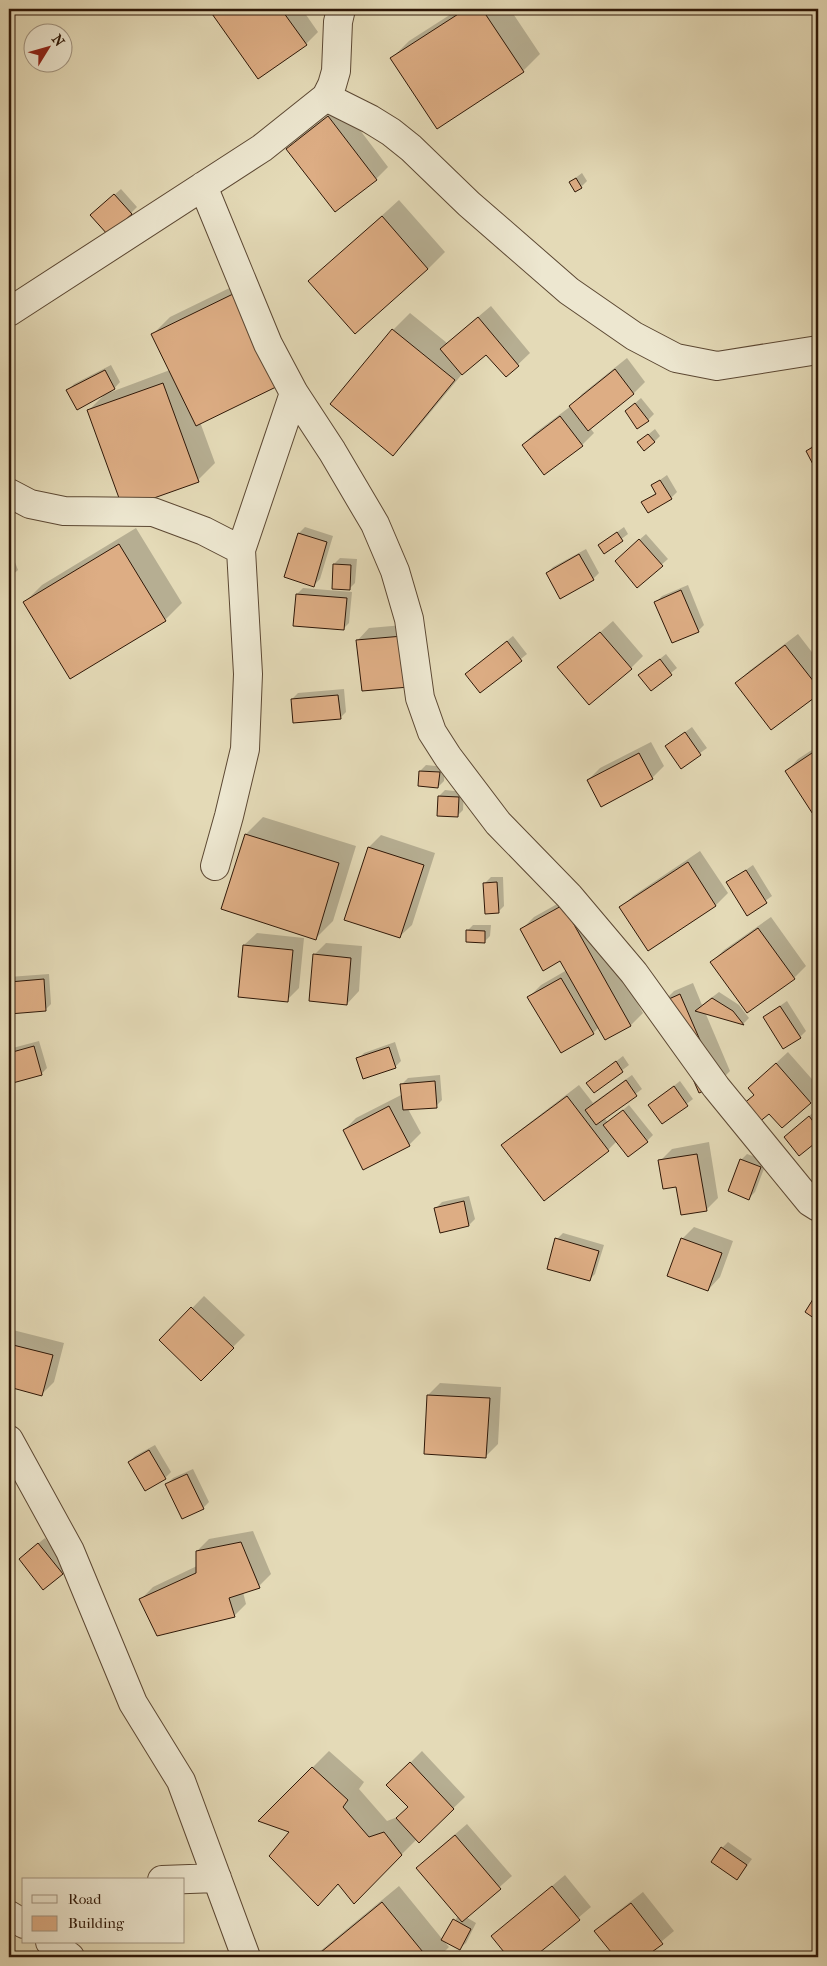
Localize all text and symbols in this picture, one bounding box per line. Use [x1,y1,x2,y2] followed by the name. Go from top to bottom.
[22,22,72,72] north arrow
[48,31,68,50] text: N
[22,1878,185,1944] legend
[68,1890,102,1908] text: Road
[68,1914,125,1932] text: Building

